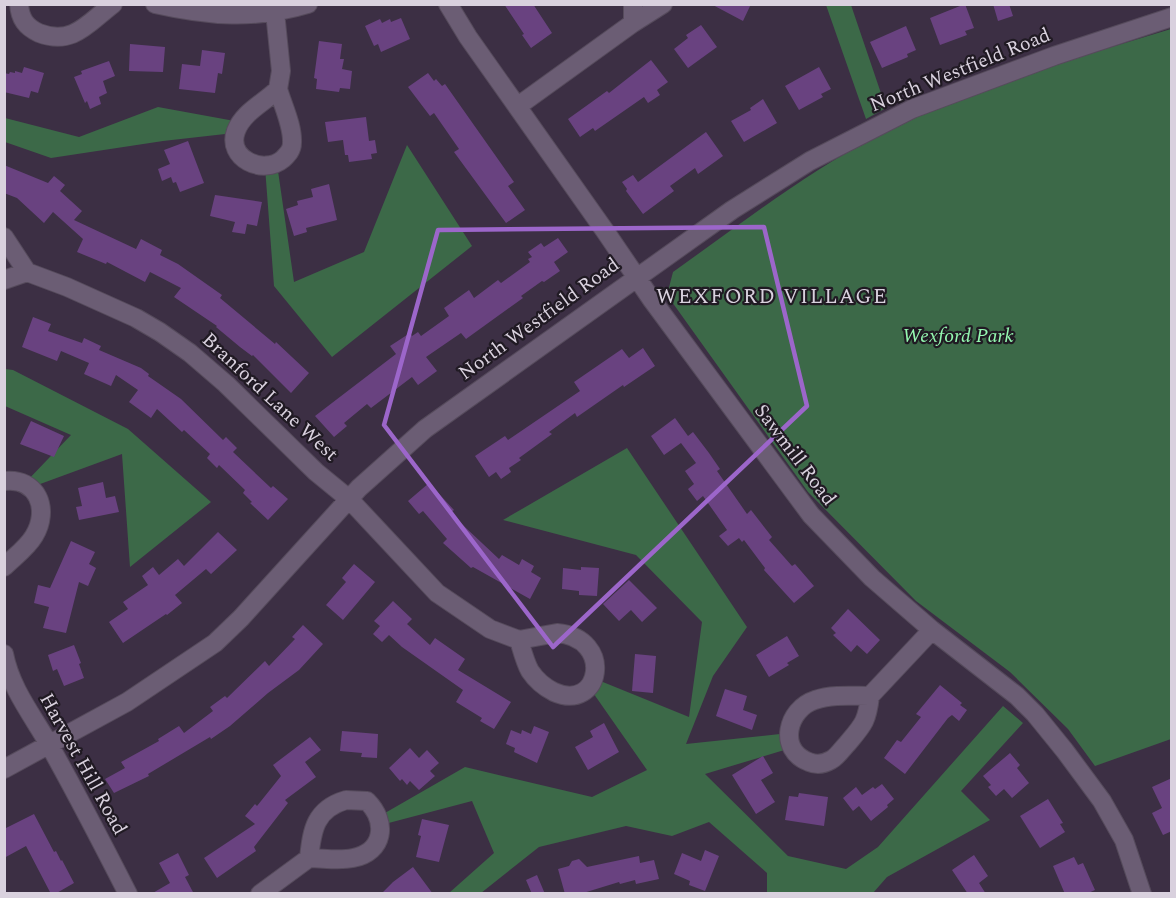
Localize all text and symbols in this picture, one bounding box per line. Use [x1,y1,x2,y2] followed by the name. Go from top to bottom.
[865,20,1055,120] street label: North Westfield Road
[452,250,626,388] street label: North Westfield Road
[656,281,888,313] district label: WEXFORD VILLAGE
[902,321,1014,351] park label: Wexford Park
[195,325,345,469] street label: Branford Lane West
[747,398,843,512] street label: Sawmill Road
[32,688,134,840] street label: Harvest Hill Road

